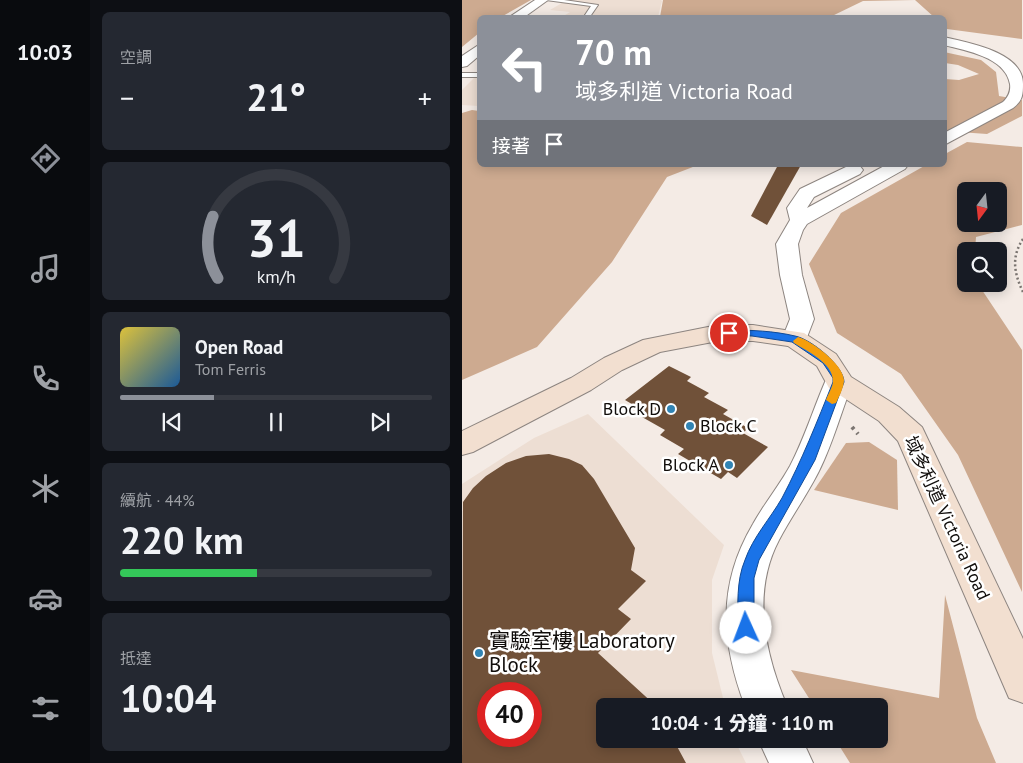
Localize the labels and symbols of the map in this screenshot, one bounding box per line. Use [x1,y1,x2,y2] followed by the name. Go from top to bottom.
[957,182,1007,232] north arrow
[708,312,750,354] pin
[603,397,661,420] place label: Block D
[665,403,677,415] marker: Block D
[700,414,757,437] place label: Block C
[684,420,696,432] marker: Block C
[899,432,996,603] street label: 域多利道 Victoria Road
[663,453,719,476] place label: Block A
[723,459,735,471] marker: Block A
[719,601,771,653] position arrow
[489,627,675,678] place label: 實驗室樓 Laboratory Block
[473,647,485,659] marker: 實驗室樓 Laboratory Block
[477,682,542,747] speed limit sign: 40

